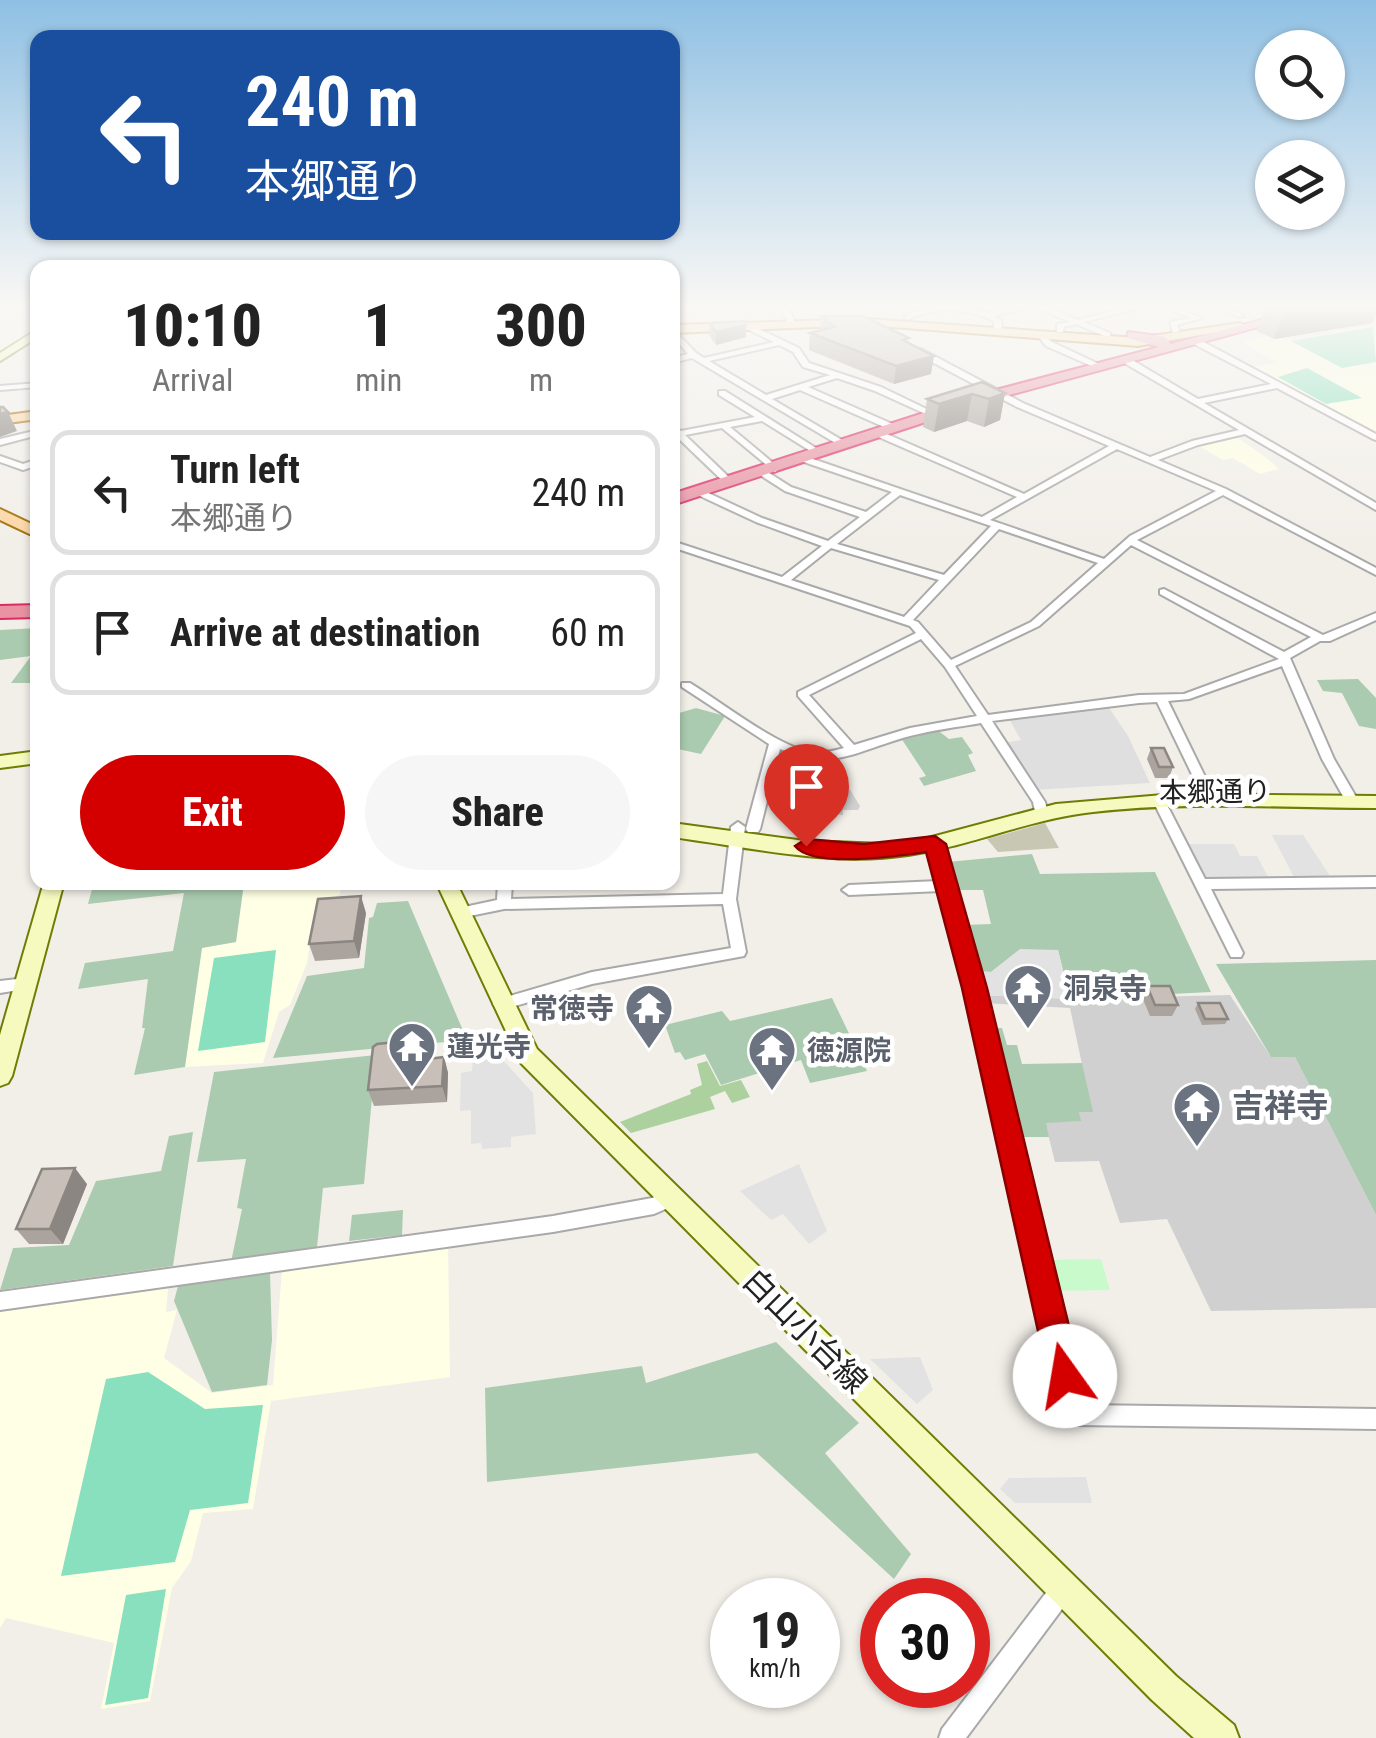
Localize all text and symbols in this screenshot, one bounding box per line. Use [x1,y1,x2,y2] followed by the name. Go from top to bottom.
[1255,30,1345,230] map controls
[1255,30,1345,120] button: search
[245,61,419,143] text: 240 m
[80,70,210,200] icon: left
[1255,140,1345,230] button: layers
[245,155,425,208] text: 本郷通り
[123,290,262,361] text: 10:10
[363,290,394,361] text: 1
[495,290,587,361] text: 300
[152,361,233,399] text: Arrival
[355,361,402,399] text: min
[529,361,553,399] text: m
[170,448,300,492] text: Turn left
[85,465,140,520] icon: left
[531,471,625,515] text: 240 m
[170,499,298,537] text: 本郷通り
[85,605,140,660] icon: arrive
[170,611,480,655] text: Arrive at destination
[550,611,625,655] text: 60 m
[764,744,849,847] pin
[80,755,345,870] button: Exit
[365,755,630,870] button: Share
[779,759,834,814] icon: arrive
[1159,775,1271,809] street label: 本郷通り
[1002,962,1054,1030] temple icon: 洞泉寺
[1063,972,1147,1005] place label: 洞泉寺
[623,982,675,1050] temple icon: 常徳寺
[530,992,614,1025] place label: 常徳寺
[386,1020,438,1088] temple icon: 蓮光寺
[746,1024,798,1092] temple icon: 徳源院
[447,1030,531,1063] place label: 蓮光寺
[807,1034,891,1067] place label: 徳源院
[1171,1080,1223,1148] temple icon: 吉祥寺
[1232,1087,1328,1125] place label: 吉祥寺
[735,1261,875,1401] street label: 白山小台線
[1013,1324,1117,1428] position arrow
[860,1578,990,1708] speed limit sign: 30
[750,1602,800,1660] text: 19
[749,1654,801,1683] text: km/h

